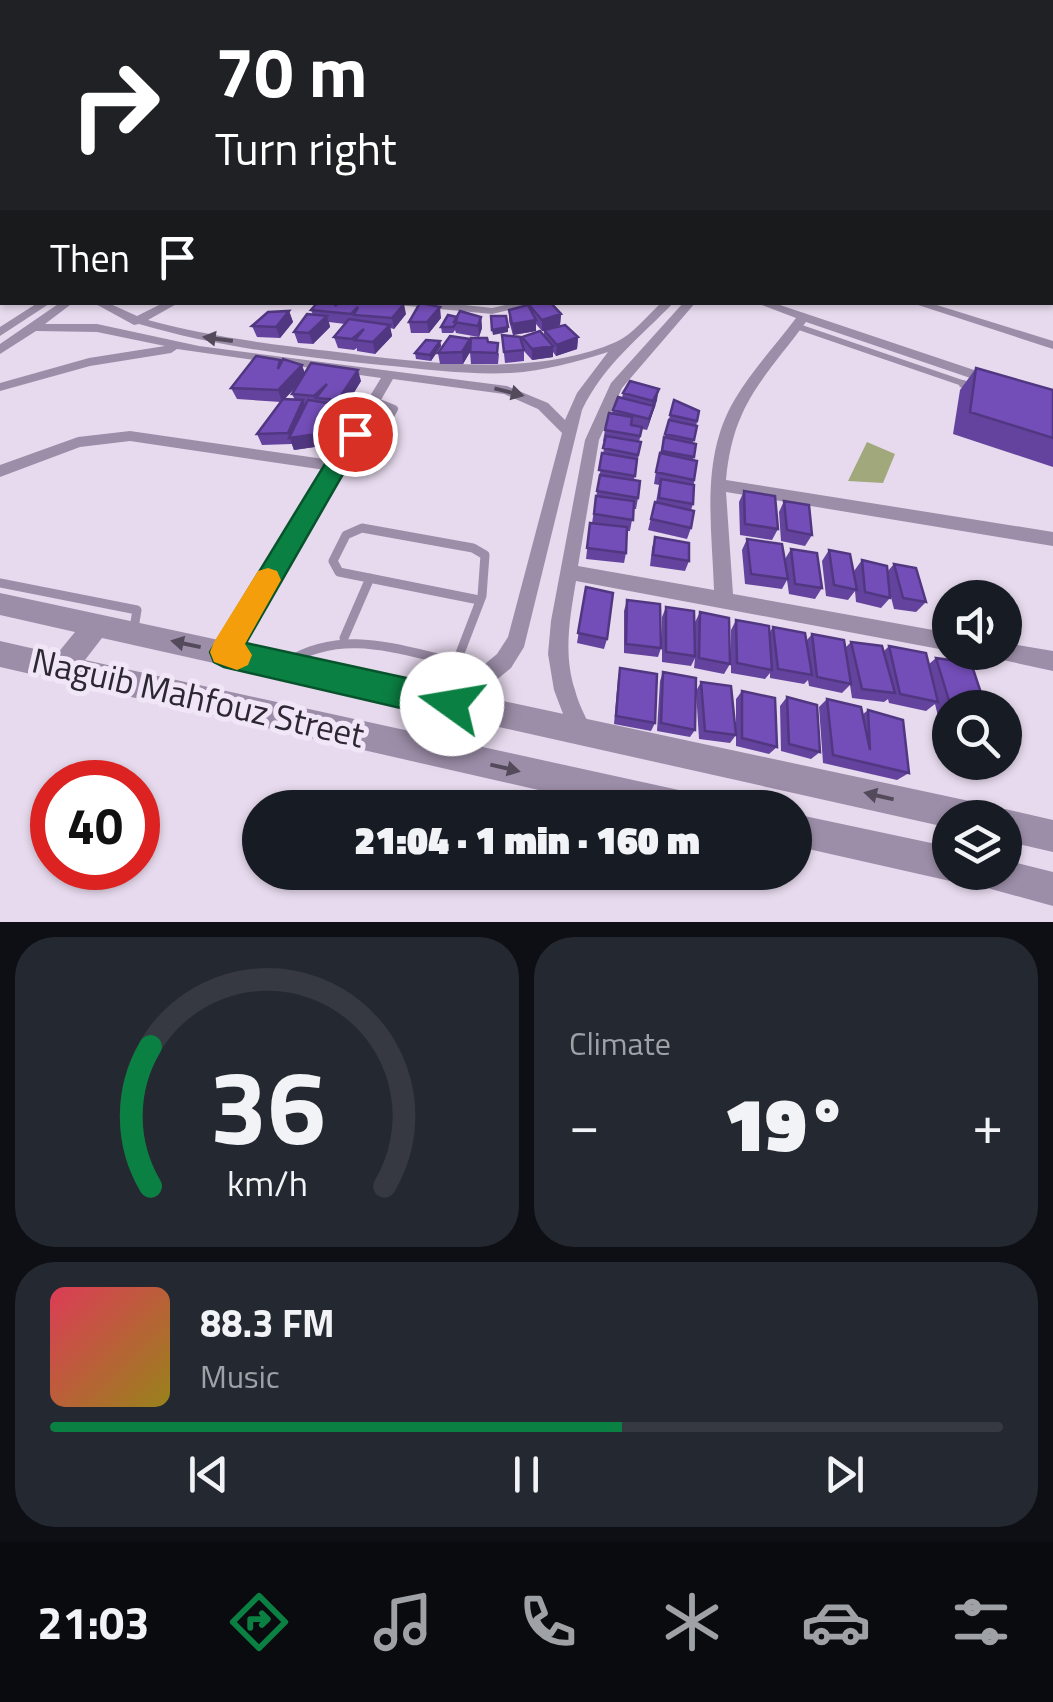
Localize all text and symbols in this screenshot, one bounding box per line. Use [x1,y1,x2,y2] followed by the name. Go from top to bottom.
[215,18,368,124] text: 70 m
[50,40,180,170] icon: right
[215,114,397,182] text: Turn right
[50,229,130,287] text: Then
[150,230,205,285] icon: arrive
[202,330,234,346] one-way arrow
[494,385,525,400] one-way arrow
[313,392,398,477] pin
[328,407,383,462] icon: arrive
[932,580,1022,890] map controls
[932,580,1022,670] button: sound
[27,633,370,762] street label: Naguib Mahfouz Street
[170,636,201,651] one-way arrow
[400,652,504,756] position arrow
[932,690,1022,780] button: search
[30,760,160,890] speed limit sign: 40
[490,761,521,776] one-way arrow
[863,788,894,803] one-way arrow
[932,800,1022,890] button: layers
[354,811,700,869] text: 21:04 · 1 min · 160 m
[569,1019,671,1067] text: Climate
[209,1026,325,1184] text: 36
[724,1066,848,1180] text: 19°
[569,1082,600,1165] text: −
[972,1082,1003,1165] text: +
[227,1155,307,1210] text: km/h
[200,1294,335,1352] text: 88.3 FM
[200,1352,280,1400] text: Music
[181,1447,236,1502] icon: previous
[499,1447,554,1502] icon: pause
[817,1447,872,1502] icon: next
[224,1587,294,1657] icon: directions
[368,1587,438,1657] icon: music
[513,1587,583,1657] icon: phone
[657,1587,727,1657] icon: climate
[801,1587,871,1657] icon: car
[946,1587,1016,1657] icon: filters
[37,1588,150,1656] text: 21:03

